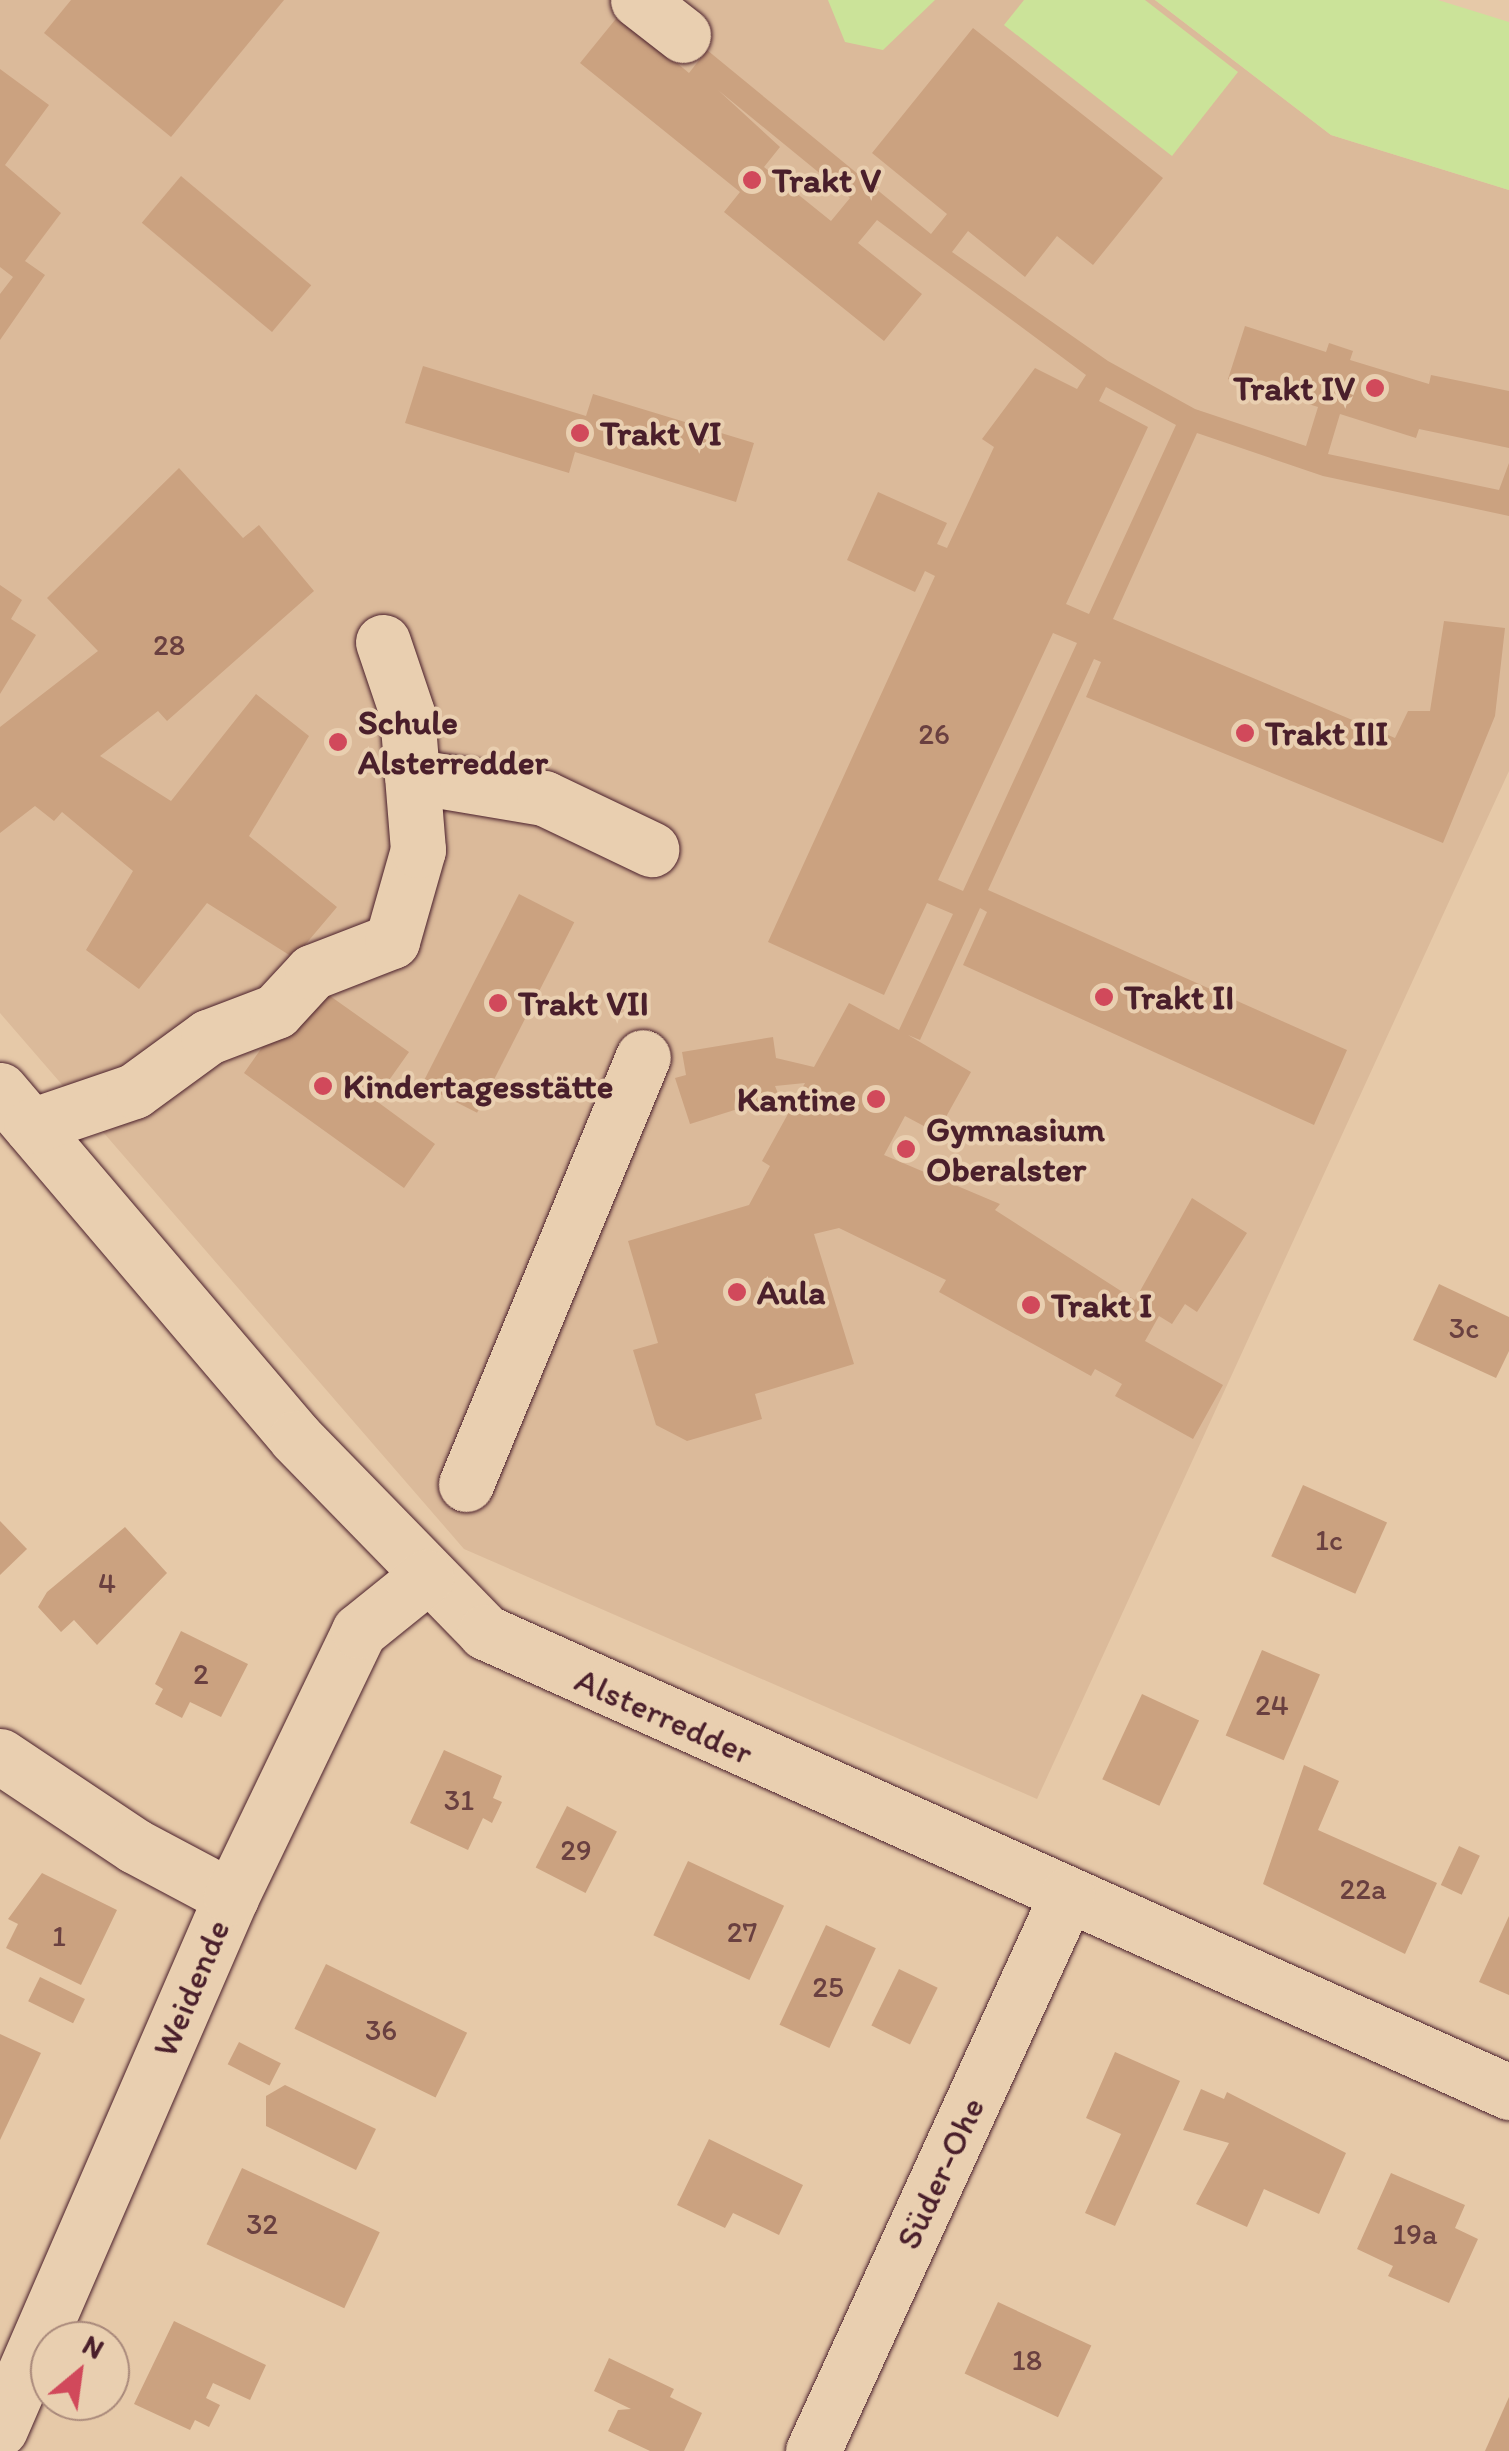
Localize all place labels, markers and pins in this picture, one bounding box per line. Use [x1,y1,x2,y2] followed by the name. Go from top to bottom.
[772,159,881,201] place label: Trakt V
[741,169,763,191] marker: Trakt V
[1233,367,1355,409] place label: Trakt IV
[1364,377,1386,399] marker: Trakt IV
[600,412,722,454] place label: Trakt VI
[569,422,591,444] marker: Trakt VI
[358,701,548,783] place label: Schule Alsterredder
[1265,712,1388,754] place label: Trakt III
[1234,722,1256,744] marker: Trakt III
[327,731,349,753] marker: Schule Alsterredder
[1124,976,1234,1018] place label: Trakt II
[518,982,649,1024] place label: Trakt VII
[1093,986,1115,1008] marker: Trakt II
[487,992,509,1014] marker: Trakt VII
[343,1065,613,1107] place label: Kindertagesstätte
[312,1075,334,1097] marker: Kindertagesstätte
[737,1078,856,1120] place label: Kantine
[865,1088,887,1110] marker: Kantine
[926,1108,1105,1190] place label: Gymnasium Oberalster
[895,1138,917,1160] marker: Gymnasium Oberalster
[757,1271,826,1313] place label: Aula
[726,1281,748,1303] marker: Aula
[1051,1284,1152,1326] place label: Trakt I
[1020,1294,1042,1316] marker: Trakt I

